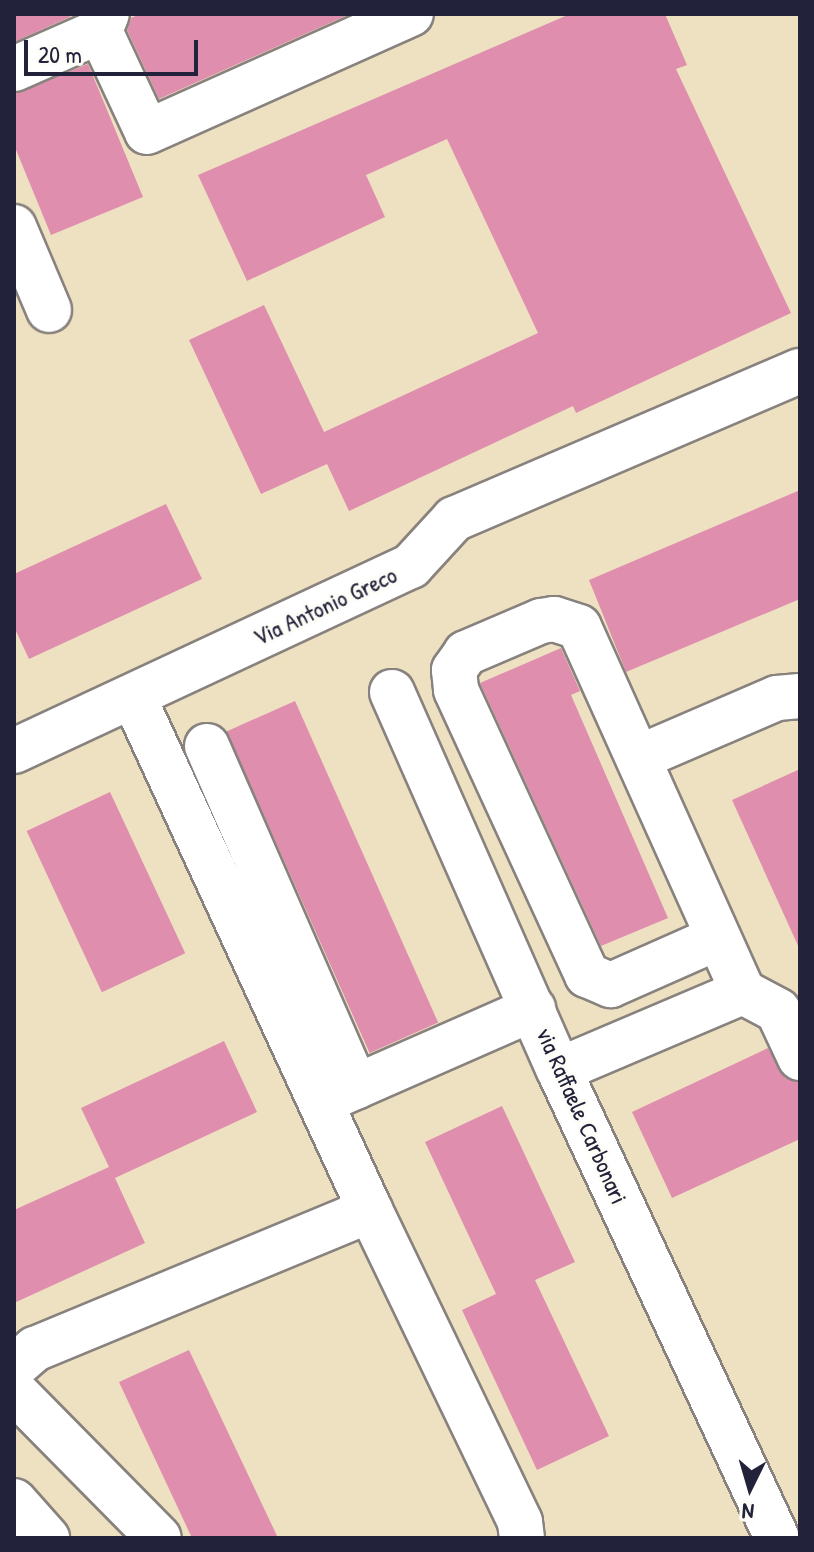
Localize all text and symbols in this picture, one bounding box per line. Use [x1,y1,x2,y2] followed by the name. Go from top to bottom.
[28,24,202,74] scale bar
[38,38,82,70] text: 20 m
[249,560,401,652] street label: Via Antonio Greco
[530,1024,634,1208] street label: via Raffaele Carbonari
[710,1448,790,1528] north arrow
[741,1496,755,1527] text: N

